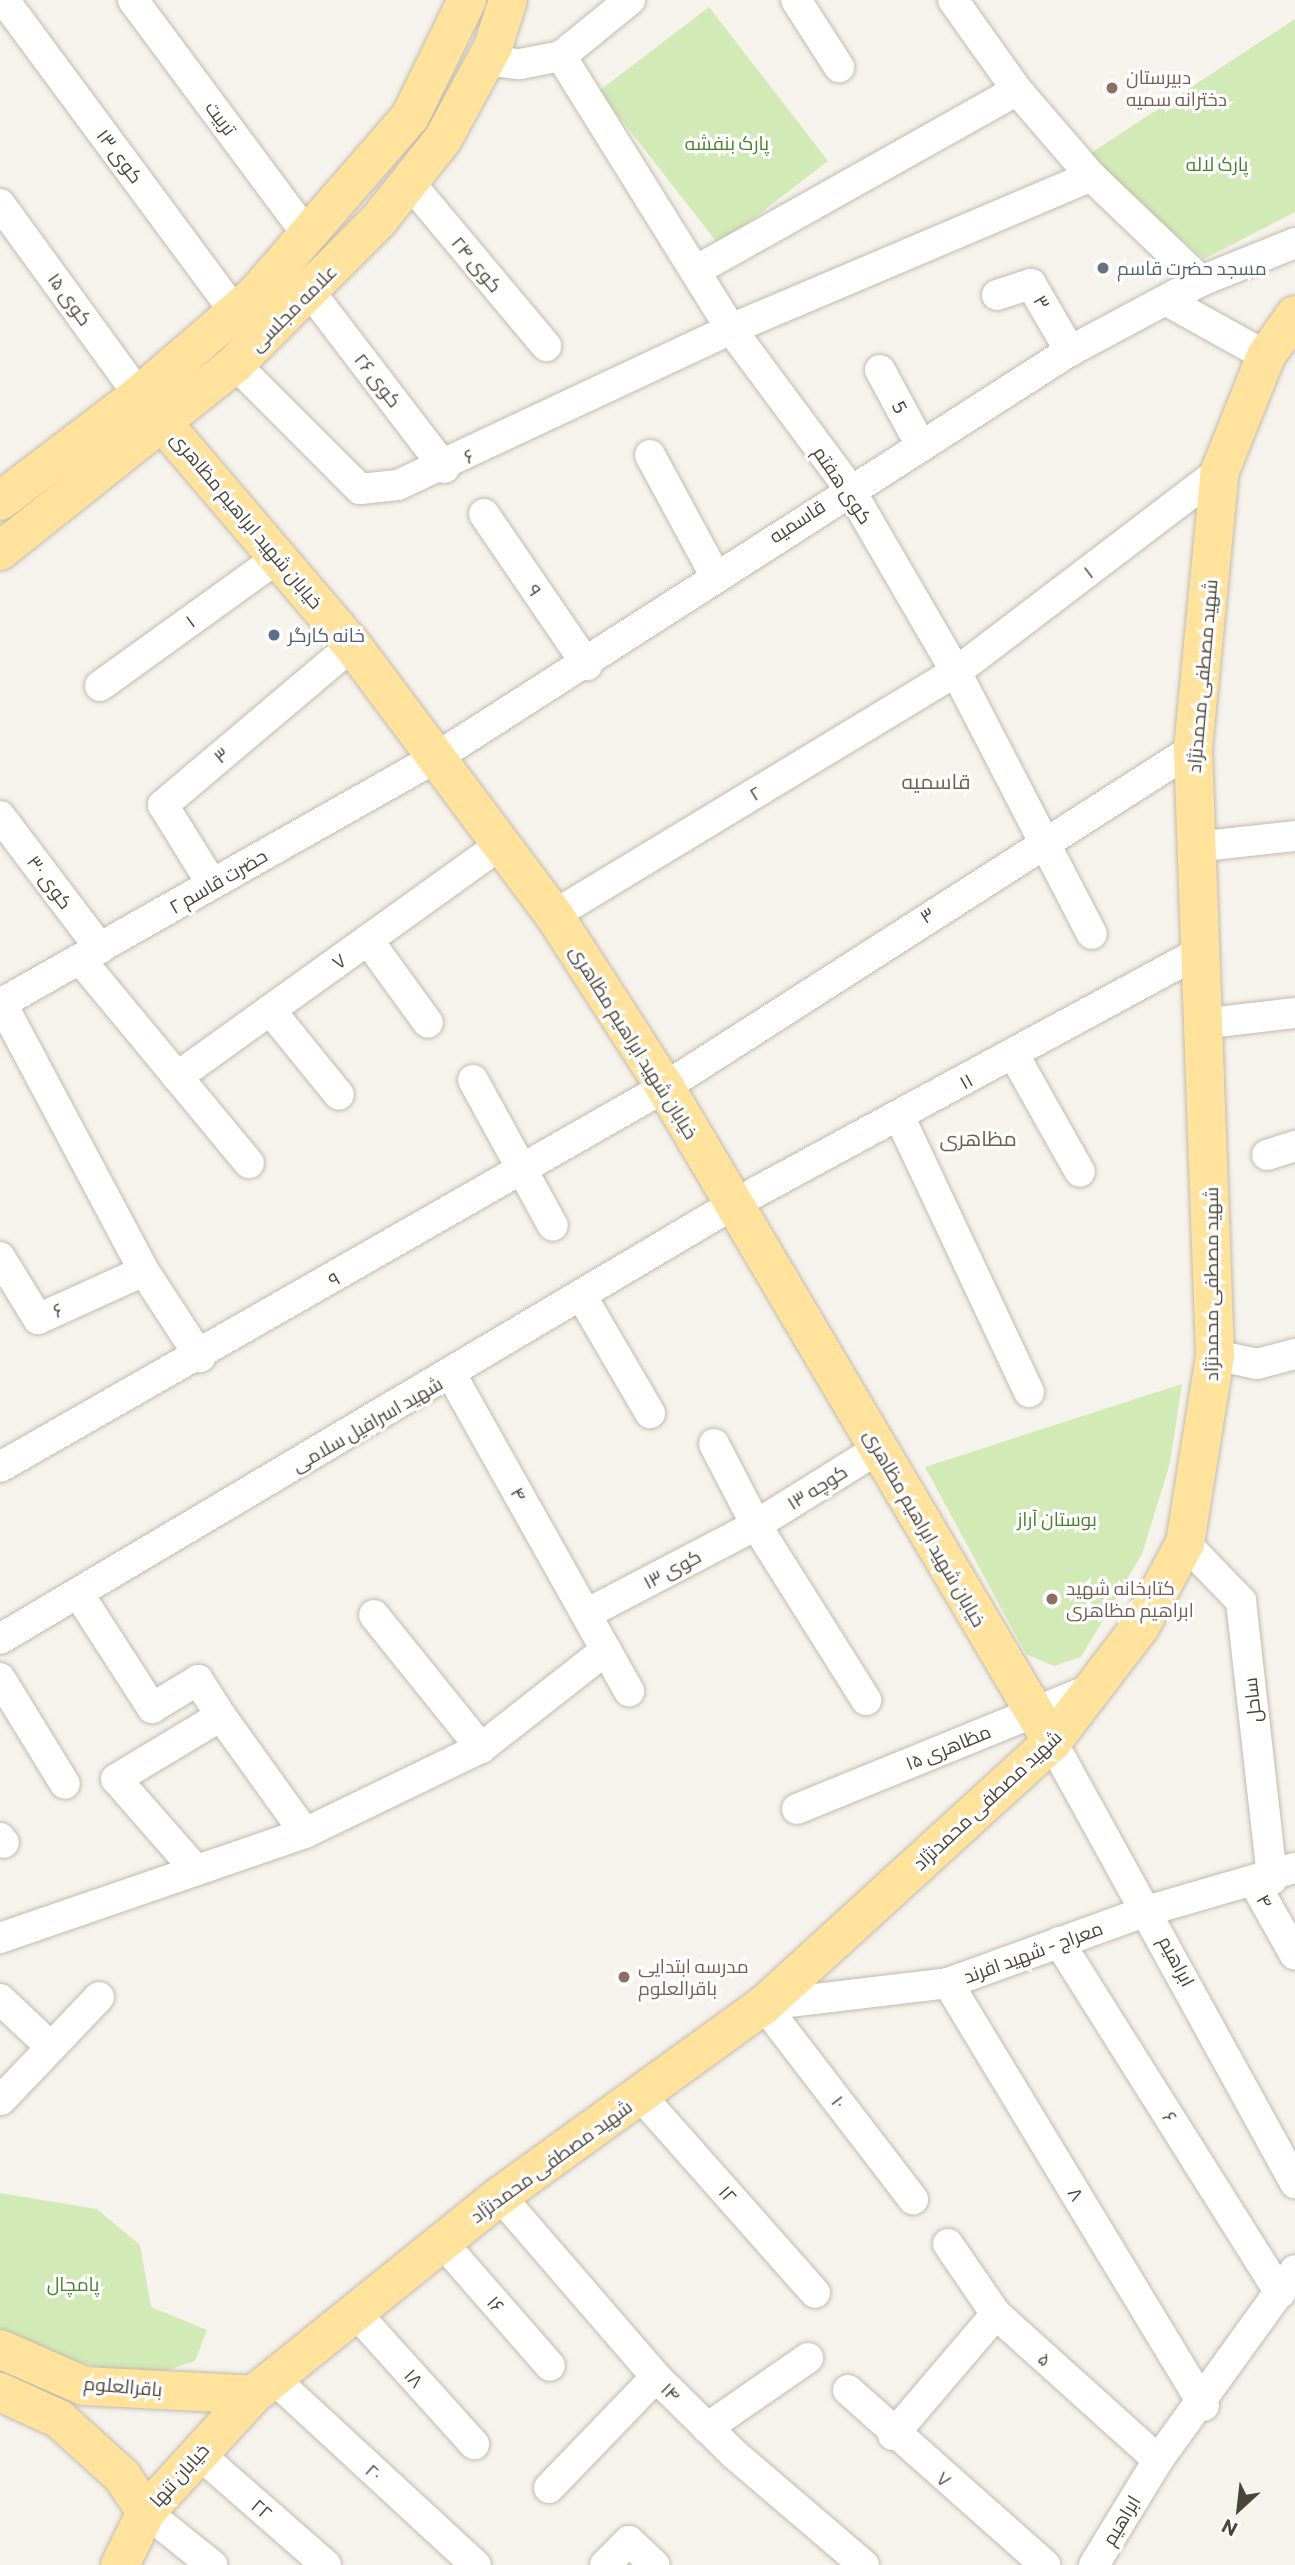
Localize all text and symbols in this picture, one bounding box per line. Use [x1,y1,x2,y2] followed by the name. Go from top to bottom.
[1126,66,1227,110] place label: دبیرستان دخترانه سمیه
[1104,80,1120,96] marker: دبیرستان دخترانه سمیه
[201,96,241,140] street label: تربیت
[92,124,148,188] street label: کوی ۱۳
[685,132,769,154] park label: پارک بنفشه
[1186,153,1248,175] park label: پارک لاله
[447,231,507,297] street label: کوی ۲۴
[1117,257,1267,279] place label: مسجد حضرت قاسم
[245,260,341,356] street label: علامه مجلسی
[1095,260,1111,276] marker: مسجد حضرت قاسم
[43,268,97,330] street label: کوی ۱۵
[1029,291,1055,313] street label: ۳
[350,348,406,412] street label: کوی ۲۶
[887,397,913,417] street label: 5
[166,427,328,613] street label: خیابان شهید ابراهیم مظاهری
[809,442,877,528] street label: کوی هفتم
[460,444,478,468] street label: ۶
[765,494,829,548] street label: قاسمیه
[1079,561,1097,583] street label: ۱
[1182,578,1222,774] street label: شهید مصطفی محمدنژاد
[523,580,547,600] street label: ۹
[181,610,199,632] street label: ۱
[288,624,365,646] place label: خانه کارگر
[266,627,282,643] marker: خانه کارگر
[209,742,233,768] street label: ۳
[902,768,970,794] district label: قاسمیه
[745,781,765,805] street label: ۲
[165,844,271,918] street label: ۲ حضرت قاسم
[23,851,77,913] street label: کوی ۳۰
[915,902,939,928] street label: ۳
[565,941,703,1143] street label: خیابان شهید ابراهیم مظاهری
[328,948,350,974] street label: ۷
[955,1068,977,1094] street label: ۱۱
[939,1125,1017,1151] district label: مظاهری
[1200,1187,1222,1381] street label: شهید مصطفی محمدنژاد
[324,1267,344,1291] street label: ۹
[49,1298,67,1322] street label: ۶
[287,1372,447,1476] street label: شهید اسرافیل سلامی
[859,1425,991,1631] street label: خیابان شهید ابراهیم مظاهری
[783,1460,851,1514] street label: کوچه ۱۳
[506,1483,532,1505] street label: ۴
[1017,1508,1097,1530] park label: بوستان آراز
[639,1544,705,1594] street label: کوی ۱۳
[1066,1577,1194,1621] place label: کتابخانه شهید ابراهیم مظاهری
[1044,1591,1060,1607] marker: کتابخانه شهید ابراهیم مظاهری
[1238,1676,1266,1724] street label: ساحل
[902,1720,994,1774] street label: ۱۵ مظاهری
[908,1725,1066,1875] street label: شهید مصطفی محمدنژاد
[1252,1890,1278,1912] street label: ۴
[960,1916,1106,1988] street label: معراج - شهید افرند
[1154,1932,1200,1990] street label: ابراهیم
[638,1955,749,1999] place label: مدرسه ابتدایی باقرالعلوم
[616,1969,632,1985] marker: مدرسه ابتدایی باقرالعلوم
[827,2091,851,2113] street label: ۱۰
[466,2095,636,2227] street label: شهید مصطفی محمدنژاد
[1158,2107,1182,2127] street label: ۶
[714,2181,742,2207] street label: ۱۲
[1063,2183,1089,2205] street label: ۸
[47,2273,99,2295] park label: پامچال
[482,2291,510,2317] street label: ۱۶
[1033,2347,1057,2371] street label: ۵
[400,2364,428,2392] street label: ۱۸
[83,2371,163,2401] street label: باقرالعلوم
[656,2377,686,2407] street label: ۱۴
[145,2439,213,2511] street label: خیابان تنها
[361,2459,387,2485] street label: ۲۰
[932,2466,956,2492] street label: ۷
[1204,2474,1274,2544] north arrow
[1097,2491,1145,2549] street label: ابراهیم
[247,2494,277,2524] street label: ۲۲
[1218,2515,1241,2542] text: N

